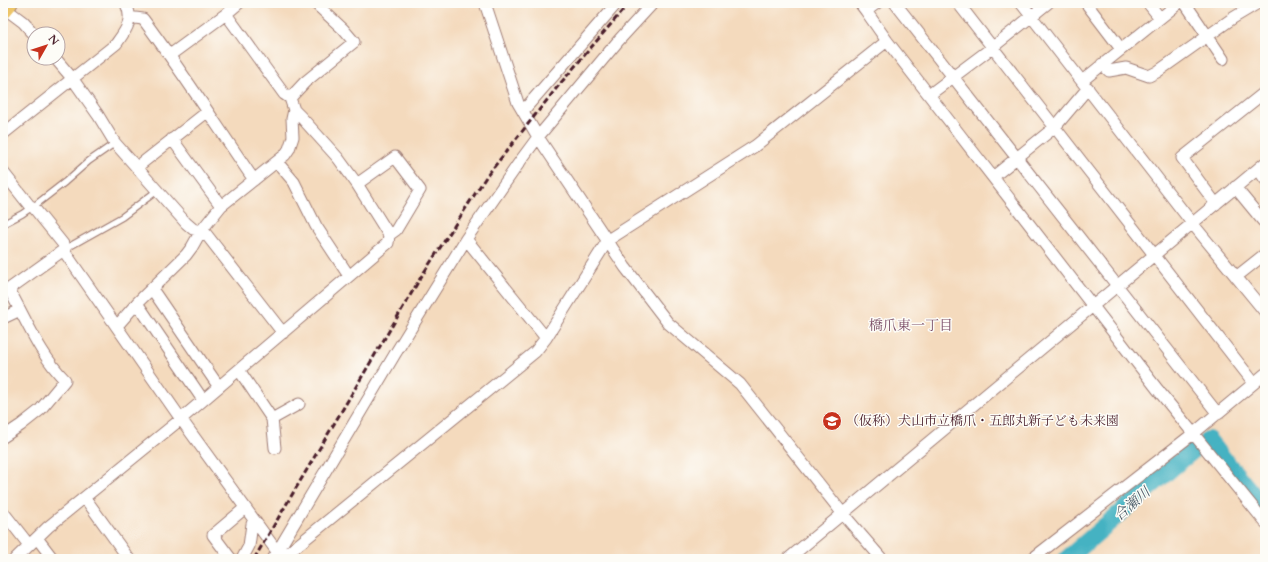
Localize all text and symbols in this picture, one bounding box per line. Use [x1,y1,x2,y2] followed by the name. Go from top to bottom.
[26,26,66,66] north arrow
[45,32,63,49] text: N
[869,316,953,335] district label: 橋爪東一丁目
[821,410,843,432] school or university icon: （仮称）犬山市立橋爪・五郎丸新子ども未来園
[846,412,1119,430] place label: （仮称）犬山市立橋爪・五郎丸新子ども未来園
[1110,482,1156,525] water label: 合瀬川

